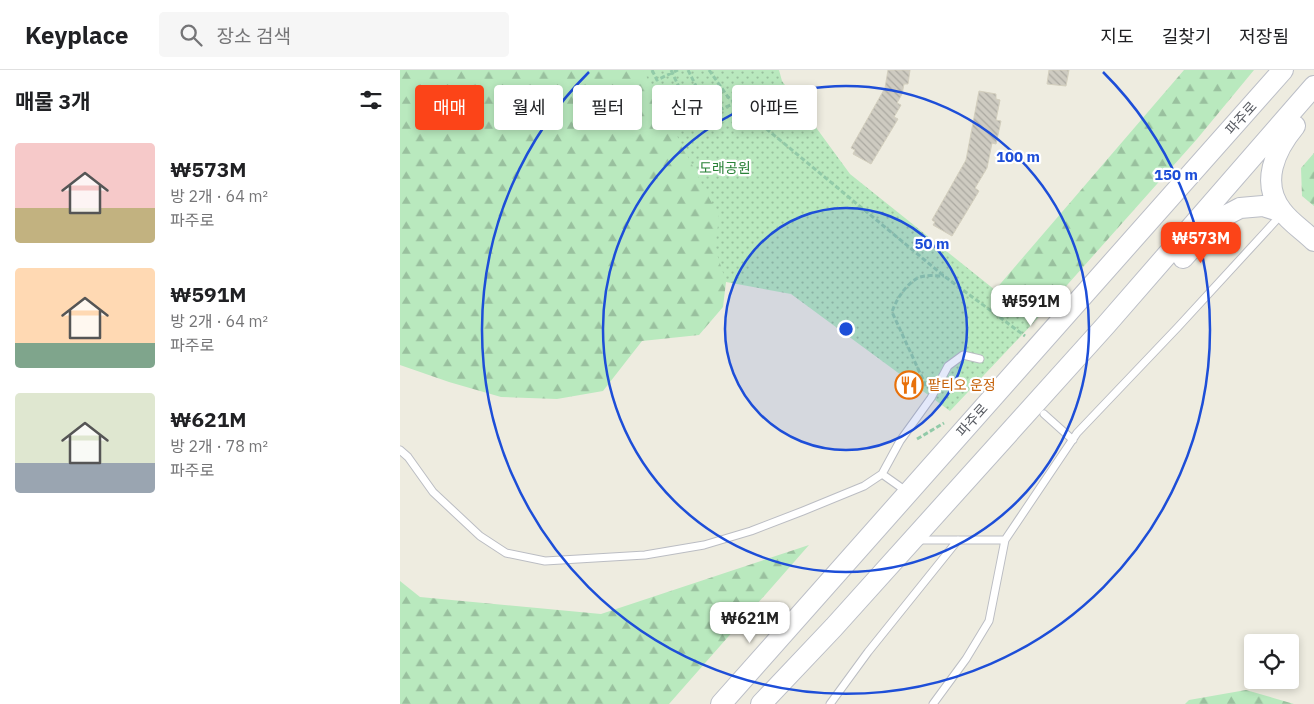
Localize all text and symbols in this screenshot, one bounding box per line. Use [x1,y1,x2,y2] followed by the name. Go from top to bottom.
[159,12,509,57] search box
[25,19,129,51] text: Keyplace
[177,21,205,49] icon: search
[217,24,291,48] text: 장소 검색
[1101,25,1134,48] text: 지도
[1162,25,1211,48] text: 길찾기
[1239,25,1289,48] text: 저장됨
[415,85,484,130] chip: 매매
[494,85,563,130] chip: 월세
[573,85,642,130] chip: 필터
[652,85,722,130] chip: 신규
[732,85,817,130] chip: 아파트
[357,86,385,114] icon: filters
[15,87,91,115] text: 매물 3개
[1221,98,1261,138] street label: 파주로
[996,147,1040,166] text: 100 m
[170,155,246,183] text: ₩573M
[699,159,751,177] park label: 도래공원
[55,163,115,223] icon: home
[1154,165,1198,184] text: 150 m
[170,186,268,206] text: 방 2개 · 64 m²
[170,210,214,230] text: 파주로
[1166,222,1236,264] pin: ₩573M
[1172,228,1230,248] text: ₩573M
[915,234,949,253] text: 50 m
[170,280,246,308] text: ₩591M
[996,284,1066,327] pin: ₩591M
[55,288,115,348] icon: home
[1002,291,1060,311] text: ₩591M
[170,311,268,331] text: 방 2개 · 64 m²
[837,320,855,338] centre of rings
[170,335,214,355] text: 파주로
[894,370,924,400] restaurant icon: 팥티오 운정
[928,376,996,394] place label: 팥티오 운정
[952,400,992,440] street label: 파주로
[170,405,246,433] text: ₩621M
[55,413,115,473] icon: home
[170,436,268,456] text: 방 2개 · 78 m²
[170,460,214,480] text: 파주로
[715,602,785,644] pin: ₩621M
[721,608,779,628] text: ₩621M
[1244,634,1299,689] map controls
[1244,634,1299,689] button: locate

